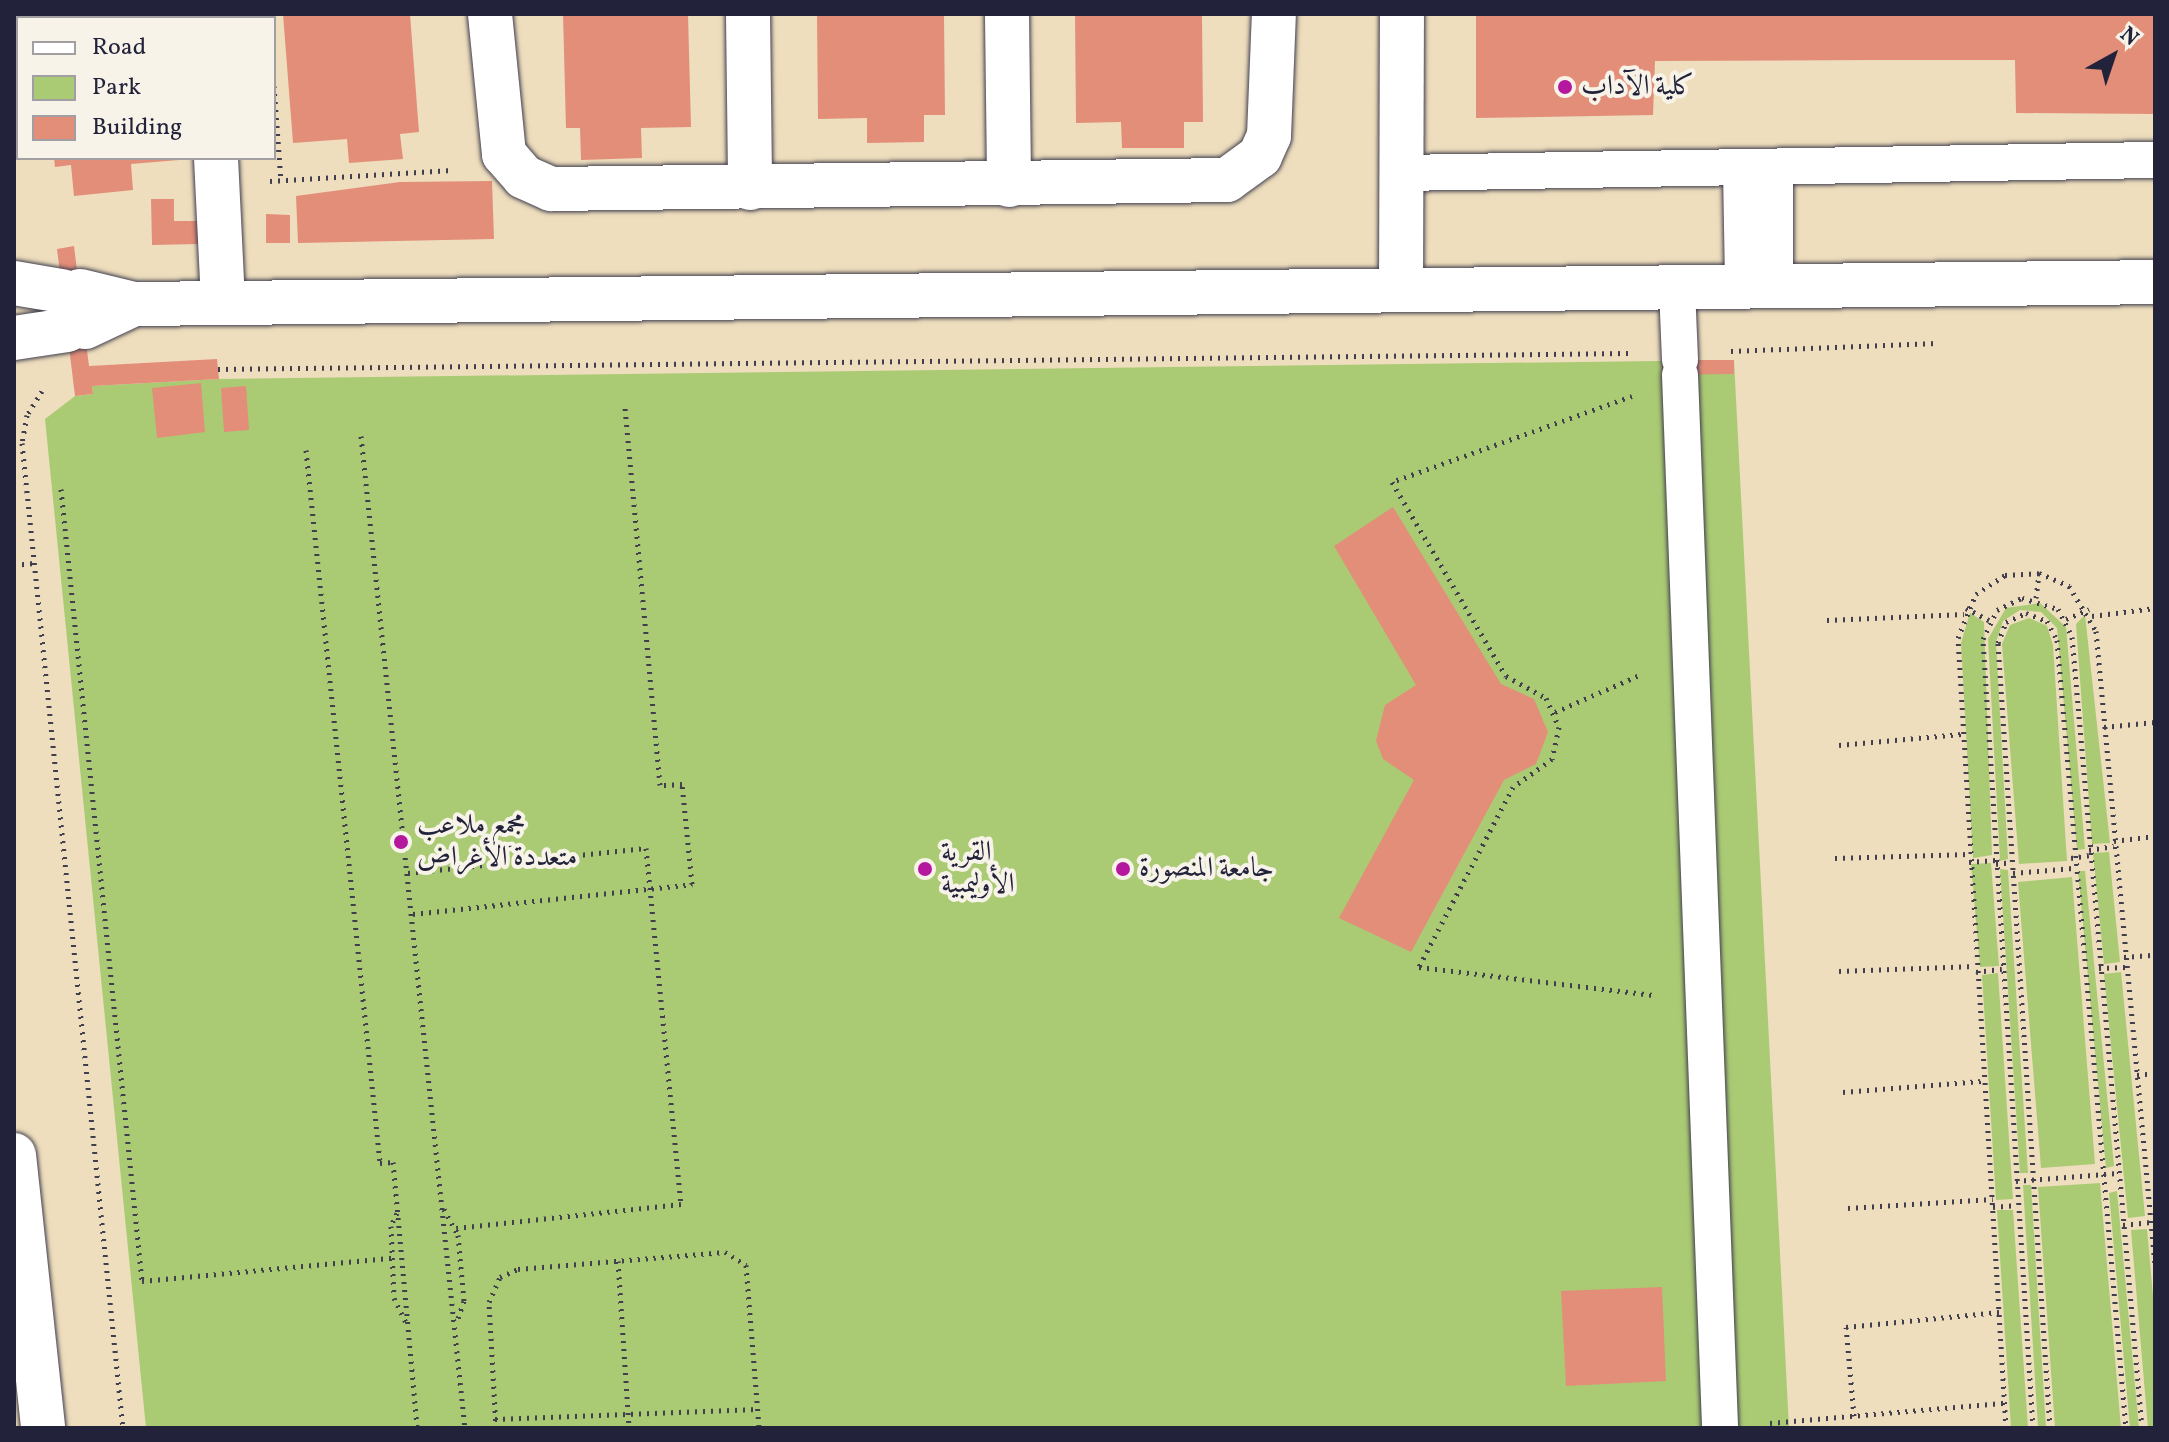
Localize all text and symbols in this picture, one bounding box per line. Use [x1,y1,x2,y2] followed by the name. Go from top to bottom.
[16,16,276,160] legend
[2073,16,2153,96] north arrow
[2113,20,2145,54] text: N
[92,31,146,65] text: Road
[1581,70,1694,104] place label: كلية الآداب
[92,71,141,105] text: Park
[1556,78,1574,96] marker: كلية الآداب
[92,111,182,145] text: Building
[417,809,577,875] place label: مجمع ملاعب متعددة الأغراض
[392,833,410,851] marker: مجمع ملاعب متعددة الأغراض
[941,836,1015,902] place label: القرية الأوليمبية
[1139,852,1274,886] place label: جامعة المنصورة
[916,860,934,878] marker: القرية الأوليمبية
[1114,860,1132,878] marker: جامعة المنصورة

